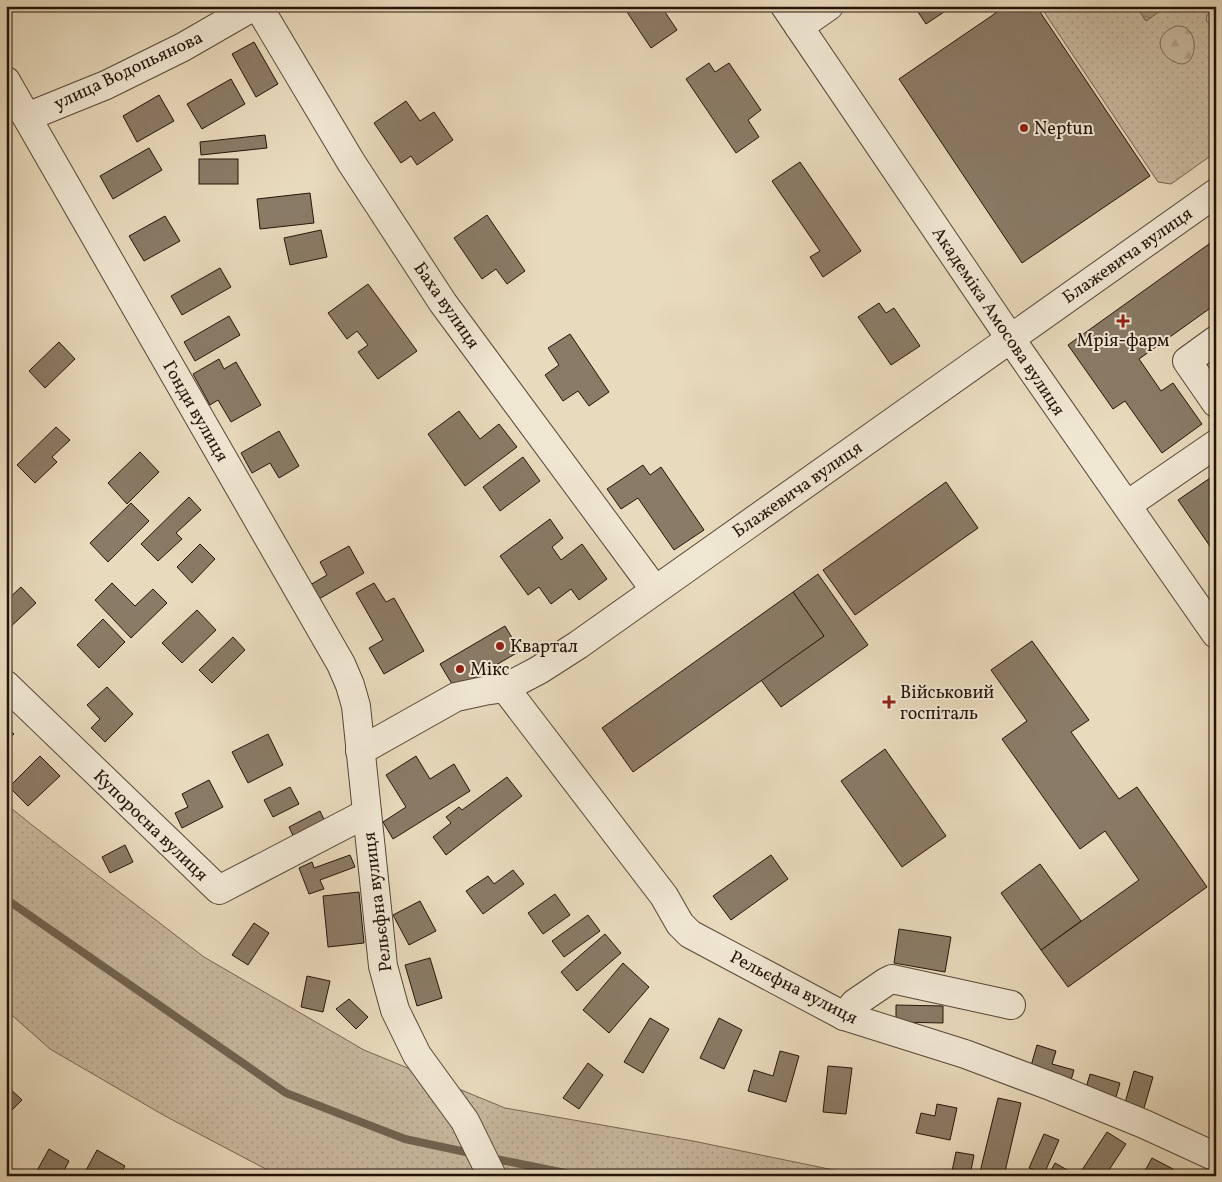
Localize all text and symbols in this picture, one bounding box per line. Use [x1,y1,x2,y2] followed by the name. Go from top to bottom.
[50,26,207,117] street label: улица Водопьянова
[1034,117,1094,142] place label: Neptun
[1018,122,1030,134] marker: Neptun
[1058,202,1198,310] street label: Блажевича вулиця
[925,223,1070,421] street label: Академіка Амосова вулиця
[407,257,485,354] street label: Баха вулиця
[1117,315,1129,327] marker: Мрія-фарм
[1077,329,1169,354] place label: Мрія-фарм
[156,357,234,467] street label: Гонди вулиця
[728,436,868,544] street label: Блажевича вулиця
[510,635,578,660] place label: Квартал
[494,640,506,652] marker: Квартал
[470,658,510,683] place label: Мікс
[454,663,466,675] marker: Мікс
[900,681,994,727] place label: Військовий госпіталь
[882,695,896,709] marker: Військовий госпіталь
[87,765,213,888] street label: Купоросна вулиця
[358,831,399,973] street label: Рельєфна вулиця
[725,945,862,1031] street label: Рельєфна вулиця

